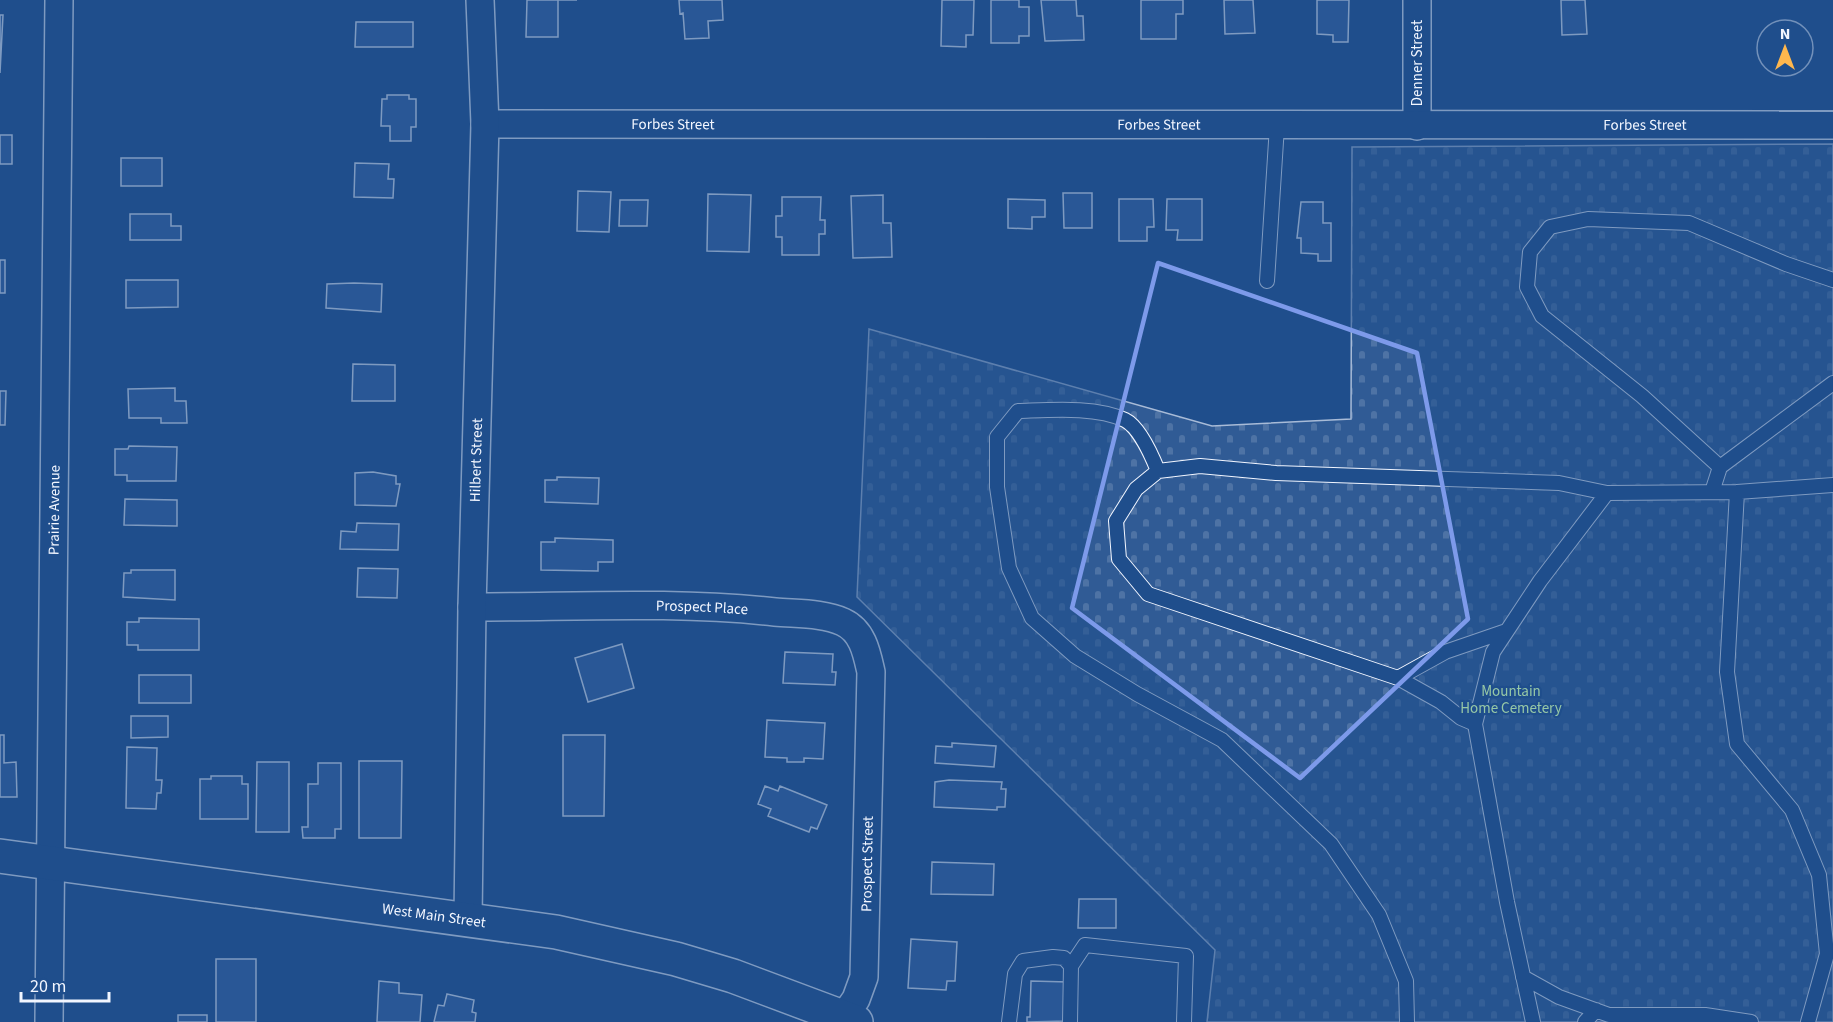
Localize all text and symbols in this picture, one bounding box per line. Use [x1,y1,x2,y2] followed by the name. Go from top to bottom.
[1755,18,1815,78] north arrow
[1407,20,1428,106] street label: Denner Street
[1780,23,1790,45] text: N
[631,114,715,135] street label: Forbes Street
[1117,114,1201,136] street label: Forbes Street
[1603,115,1687,136] street label: Forbes Street
[465,418,488,502] street label: Hilbert Street
[44,465,65,555] street label: Prairie Avenue
[656,596,749,620] street label: Prospect Place
[1460,681,1562,719] park label: Mountain Home Cemetery
[856,816,879,912] street label: Prospect Street
[381,898,487,933] street label: West Main Street
[21,965,110,1003] scale bar
[30,974,66,999] text: 20 m

